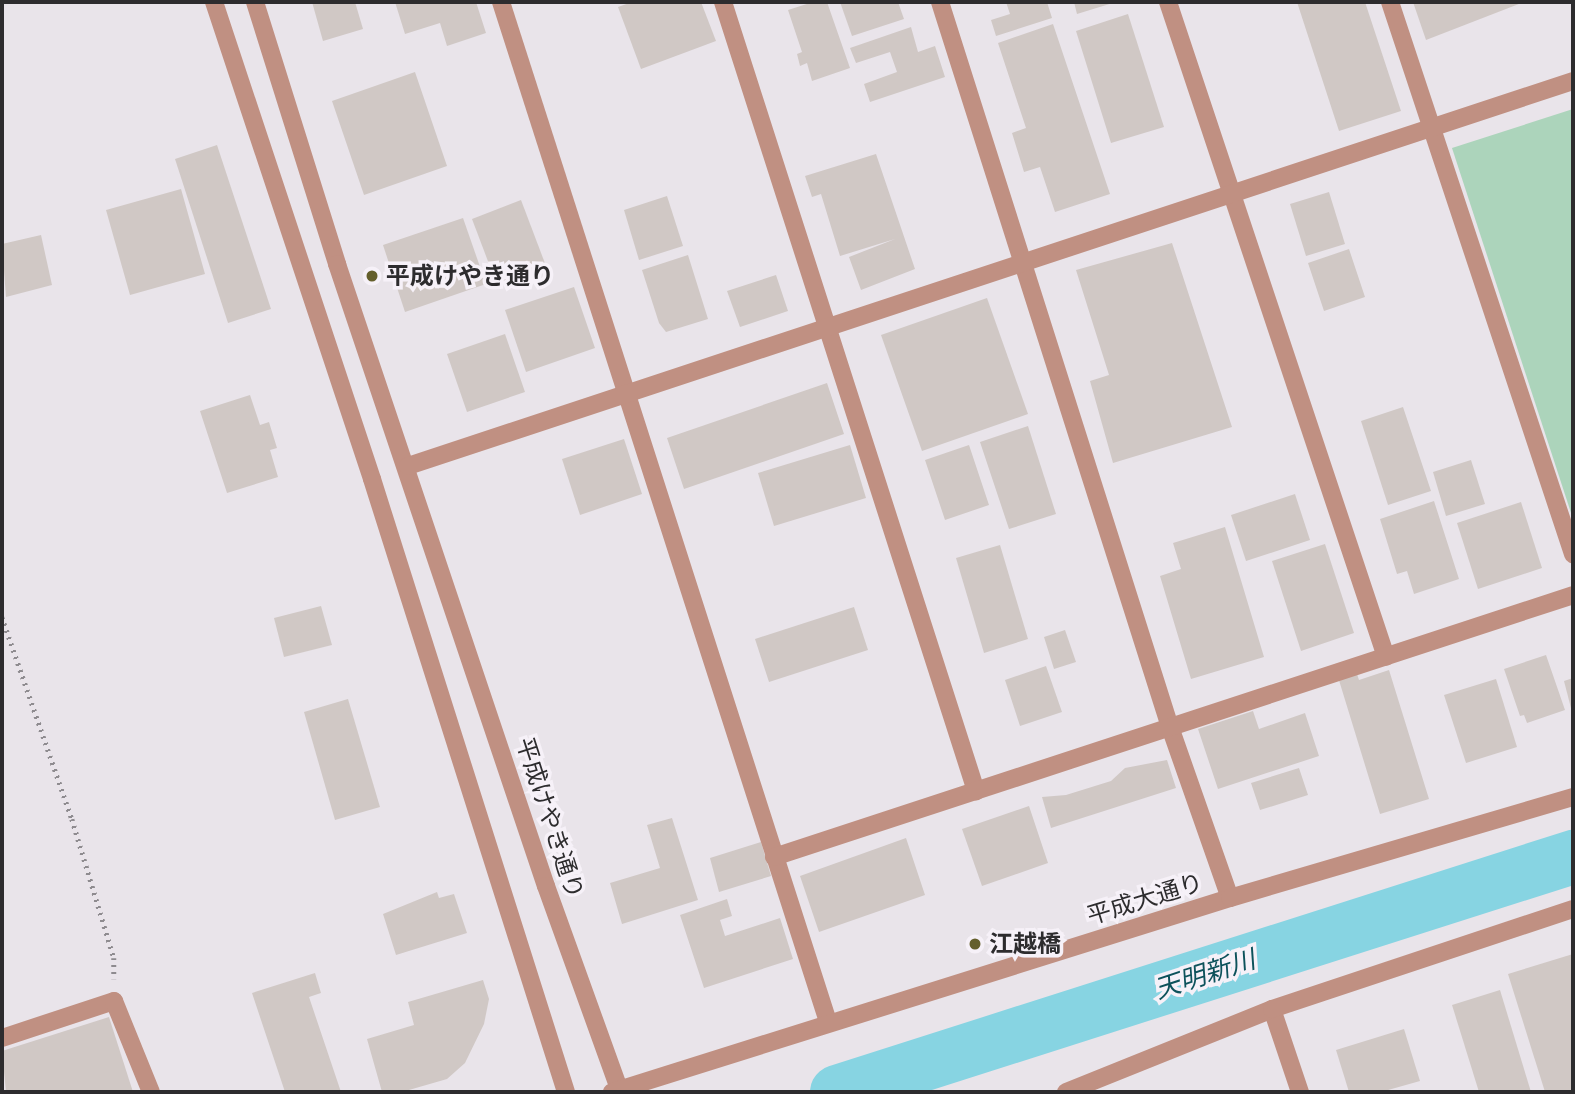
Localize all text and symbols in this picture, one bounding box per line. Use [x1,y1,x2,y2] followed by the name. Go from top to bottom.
[386,262,554,290] place label: 平成けやき通り
[364,268,380,284] marker: 平成けやき通り
[510,734,590,902] street label: 平成けやき通り
[1083,868,1207,930] street label: 平成大通り
[989,930,1061,958] place label: 江越橋
[967,936,983,952] marker: 江越橋
[1151,944,1259,1006] water label: 天明新川

